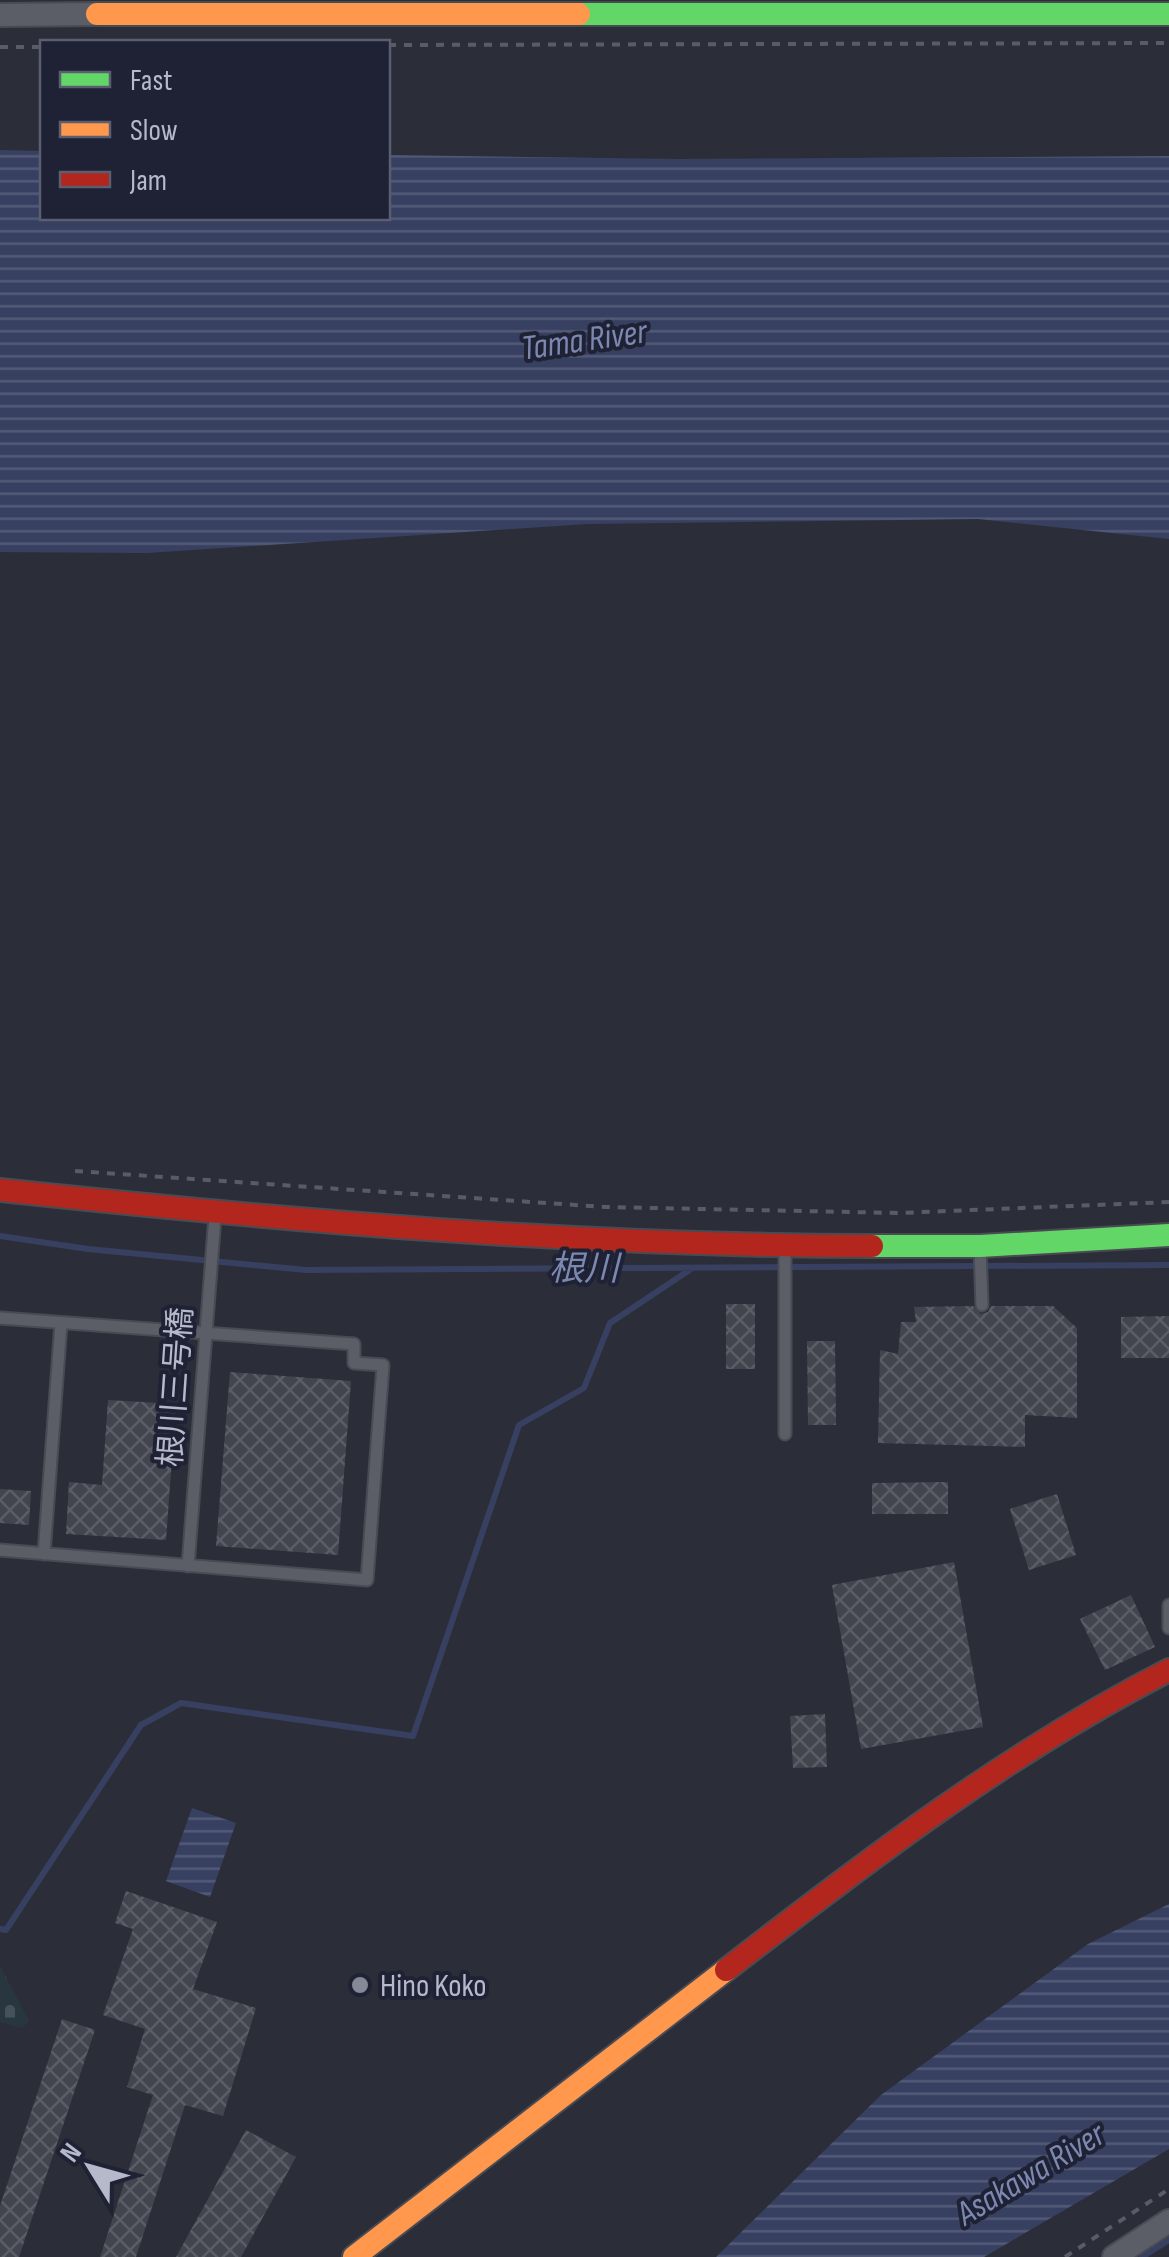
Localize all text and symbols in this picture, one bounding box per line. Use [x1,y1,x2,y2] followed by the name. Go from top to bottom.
[40,40,390,220] legend
[130,63,172,99] text: Fast
[130,113,178,149] text: Slow
[129,163,167,199] text: Jam
[519,310,651,371] water label: Tama River
[549,1248,623,1291] water label: 根川
[151,1306,202,1468] street label: 根川三号橋
[380,1967,486,2006] place label: Hino Koko
[349,1974,371,1996] marker: Hino Koko
[947,2113,1114,2236] water label: Asakawa River
[40,2117,140,2217] north arrow
[54,2137,89,2169] text: N

